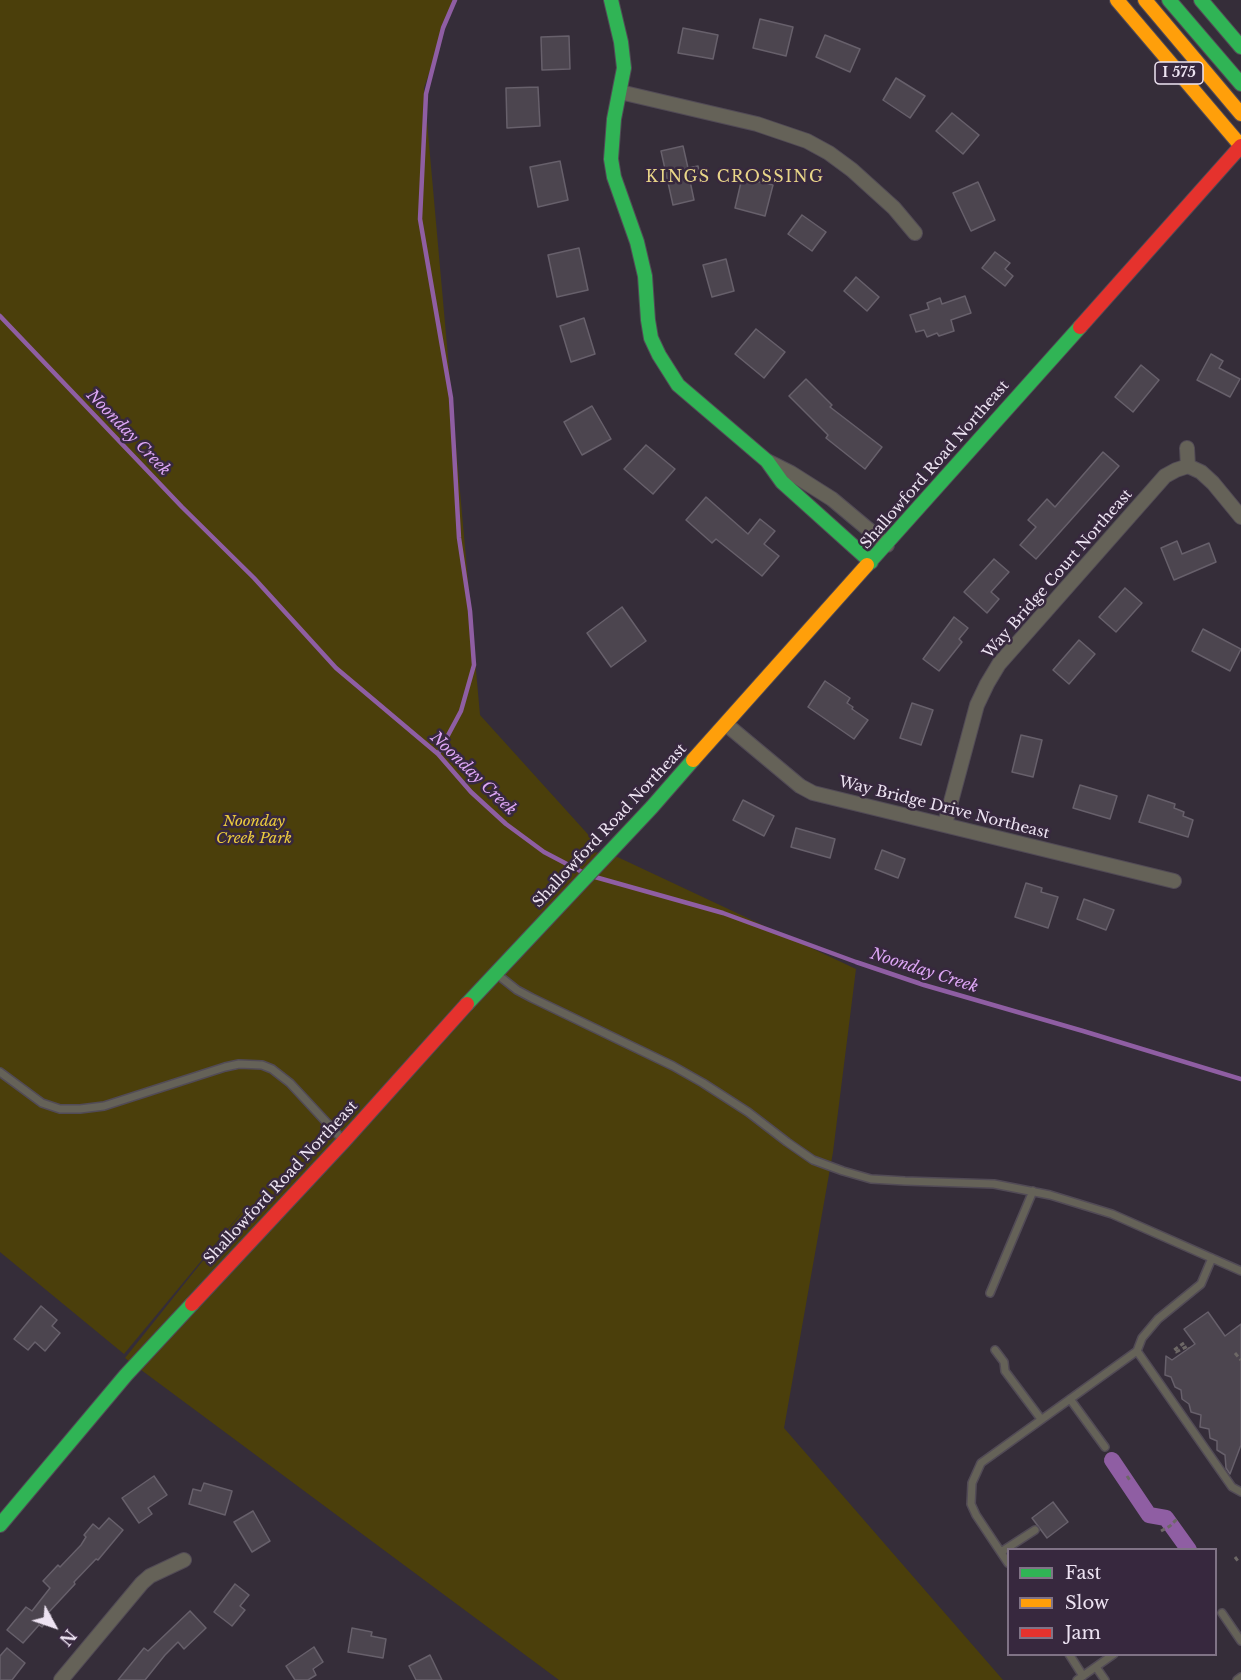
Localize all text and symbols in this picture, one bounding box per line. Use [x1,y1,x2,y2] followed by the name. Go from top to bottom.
[1155,62,1203,84] road number: I 575
[646,167,824,187] district label: KINGS CROSSING
[857,377,1013,553] street label: Shallowford Road Northeast
[82,386,174,480] water label: Noonday Creek
[980,486,1136,662] street label: Way Bridge Court Northeast
[426,728,520,820] water label: Noonday Creek
[529,740,691,912] street label: Shallowford Road Northeast
[837,773,1051,843] street label: Way Bridge Drive Northeast
[216,813,292,848] park label: Noonday Creek Park
[868,945,980,997] water label: Noonday Creek
[200,1097,362,1269] street label: Shallowford Road Northeast
[1007,1548,1217,1656] legend
[1065,1562,1101,1584] text: Fast
[1065,1592,1109,1614] text: Slow
[24,1596,84,1656] north arrow
[1065,1622,1101,1644] text: Jam
[55,1625,80,1650] text: N

